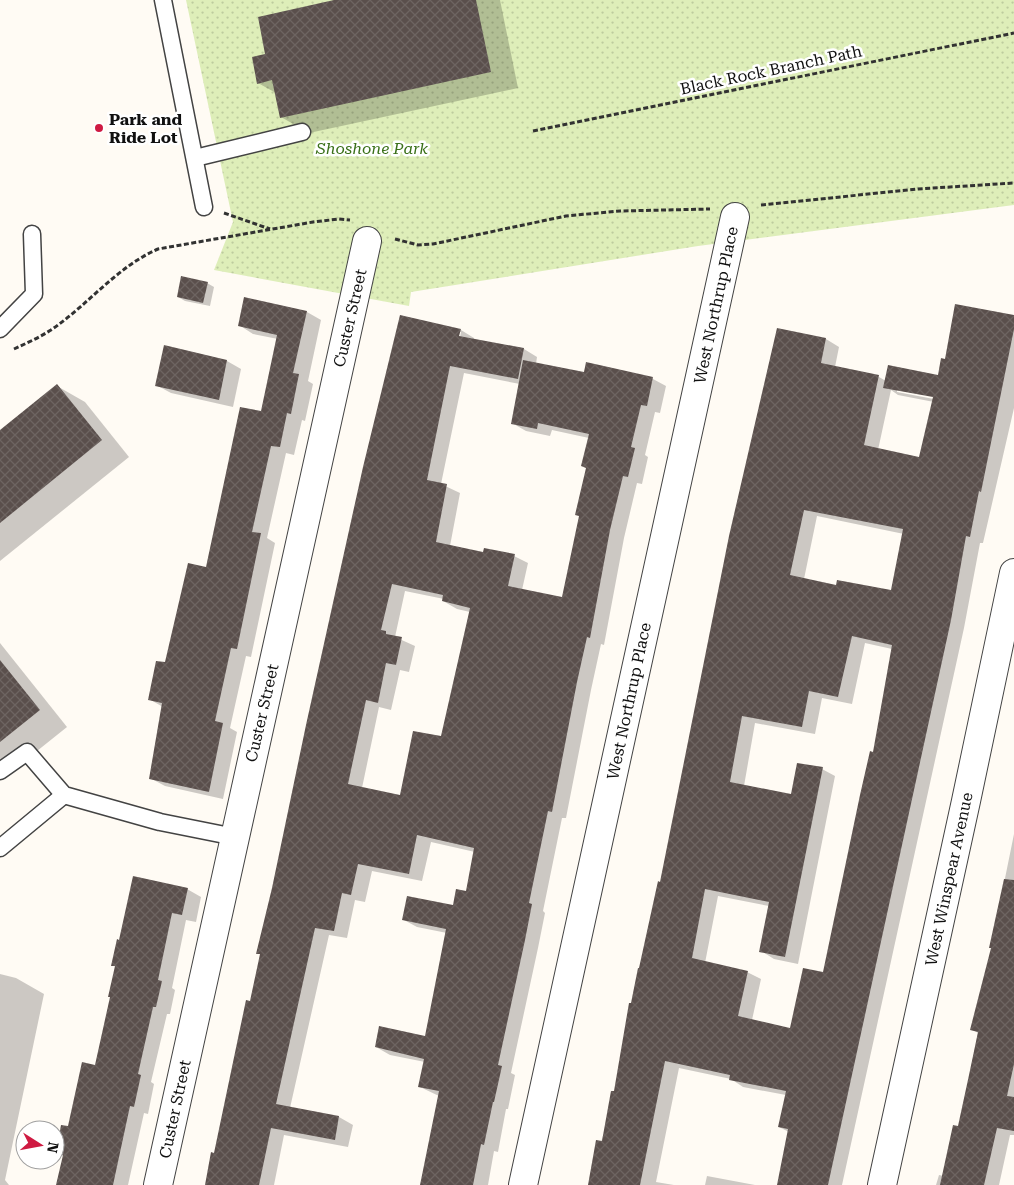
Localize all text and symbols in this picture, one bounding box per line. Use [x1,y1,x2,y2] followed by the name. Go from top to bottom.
[678,41,864,99] street label: Black Rock Branch Path
[109,110,183,147] place label: Park and Ride Lot
[93,122,105,134] marker: Park and Ride Lot
[315,139,428,158] park label: Shoshone Park
[690,225,742,385] street label: West Northrup Place
[329,267,371,369] street label: Custer Street
[603,621,655,781] street label: West Northrup Place
[241,662,283,764] street label: Custer Street
[921,790,977,968] street label: West Winspear Avenue
[155,1058,195,1160] street label: Custer Street
[15,1120,65,1170] north arrow
[44,1141,62,1155] text: N

